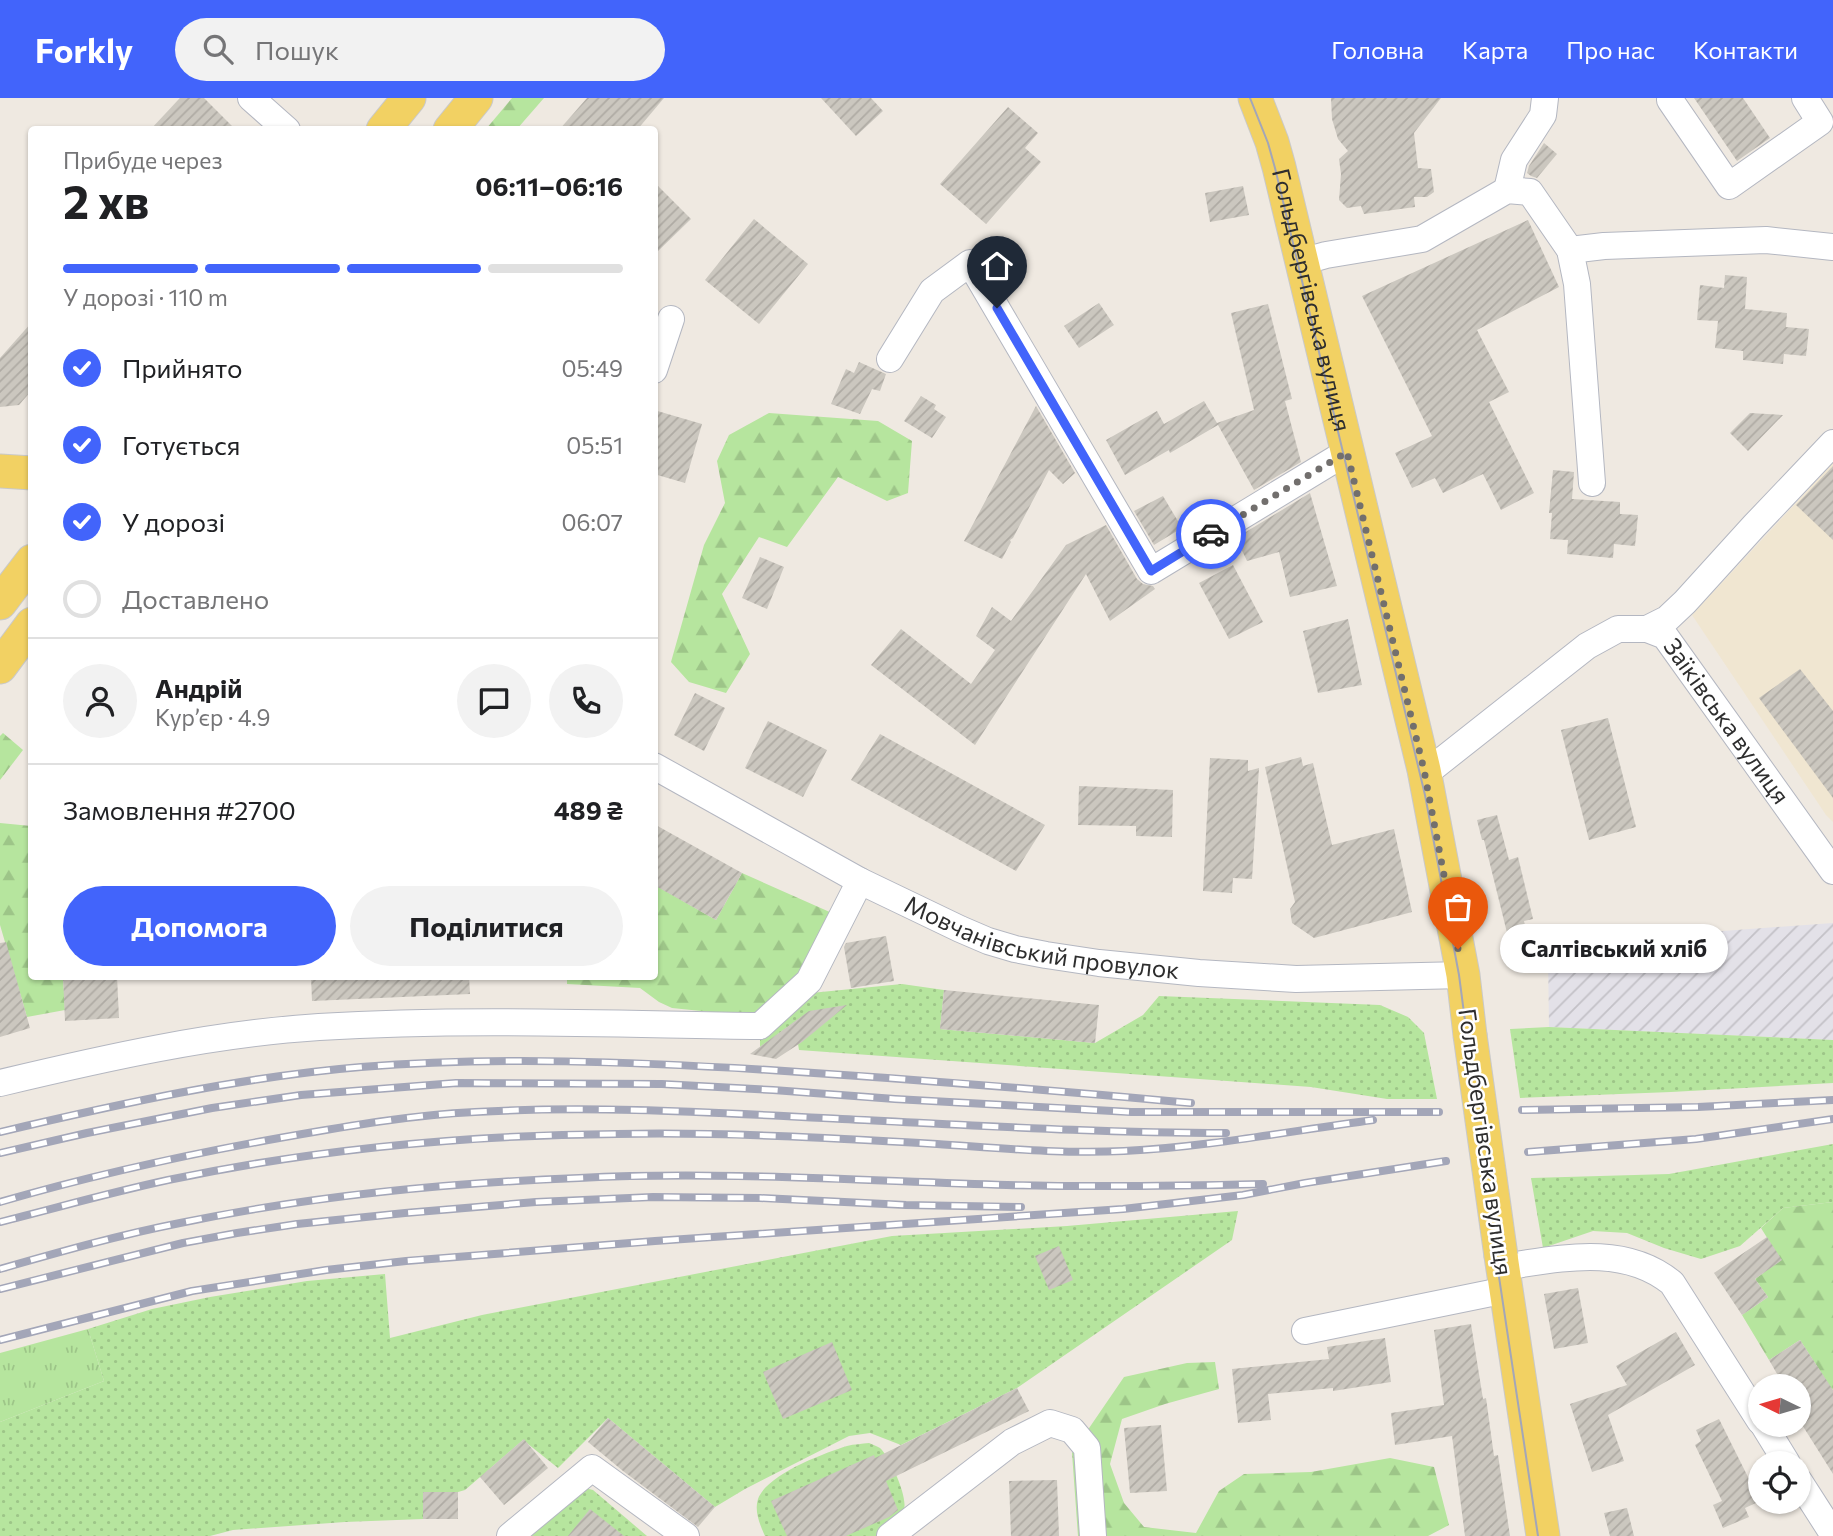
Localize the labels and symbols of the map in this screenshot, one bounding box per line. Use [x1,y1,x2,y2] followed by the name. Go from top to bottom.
[1267,165,1358,434] street label: Гольдбергівська вулиця
[967,236,1027,308] pin
[1176,499,1246,569] courier
[1658,632,1796,809] street label: Заїківська вулиця
[1428,877,1488,949] pin
[900,889,1181,984] street label: Мовчанівський провулок
[1500,924,1728,974] callout: Салтівський хліб
[1453,1006,1520,1277] street label: Гольдбергівська вулиця
[1748,1374,1811,1437] north arrow

